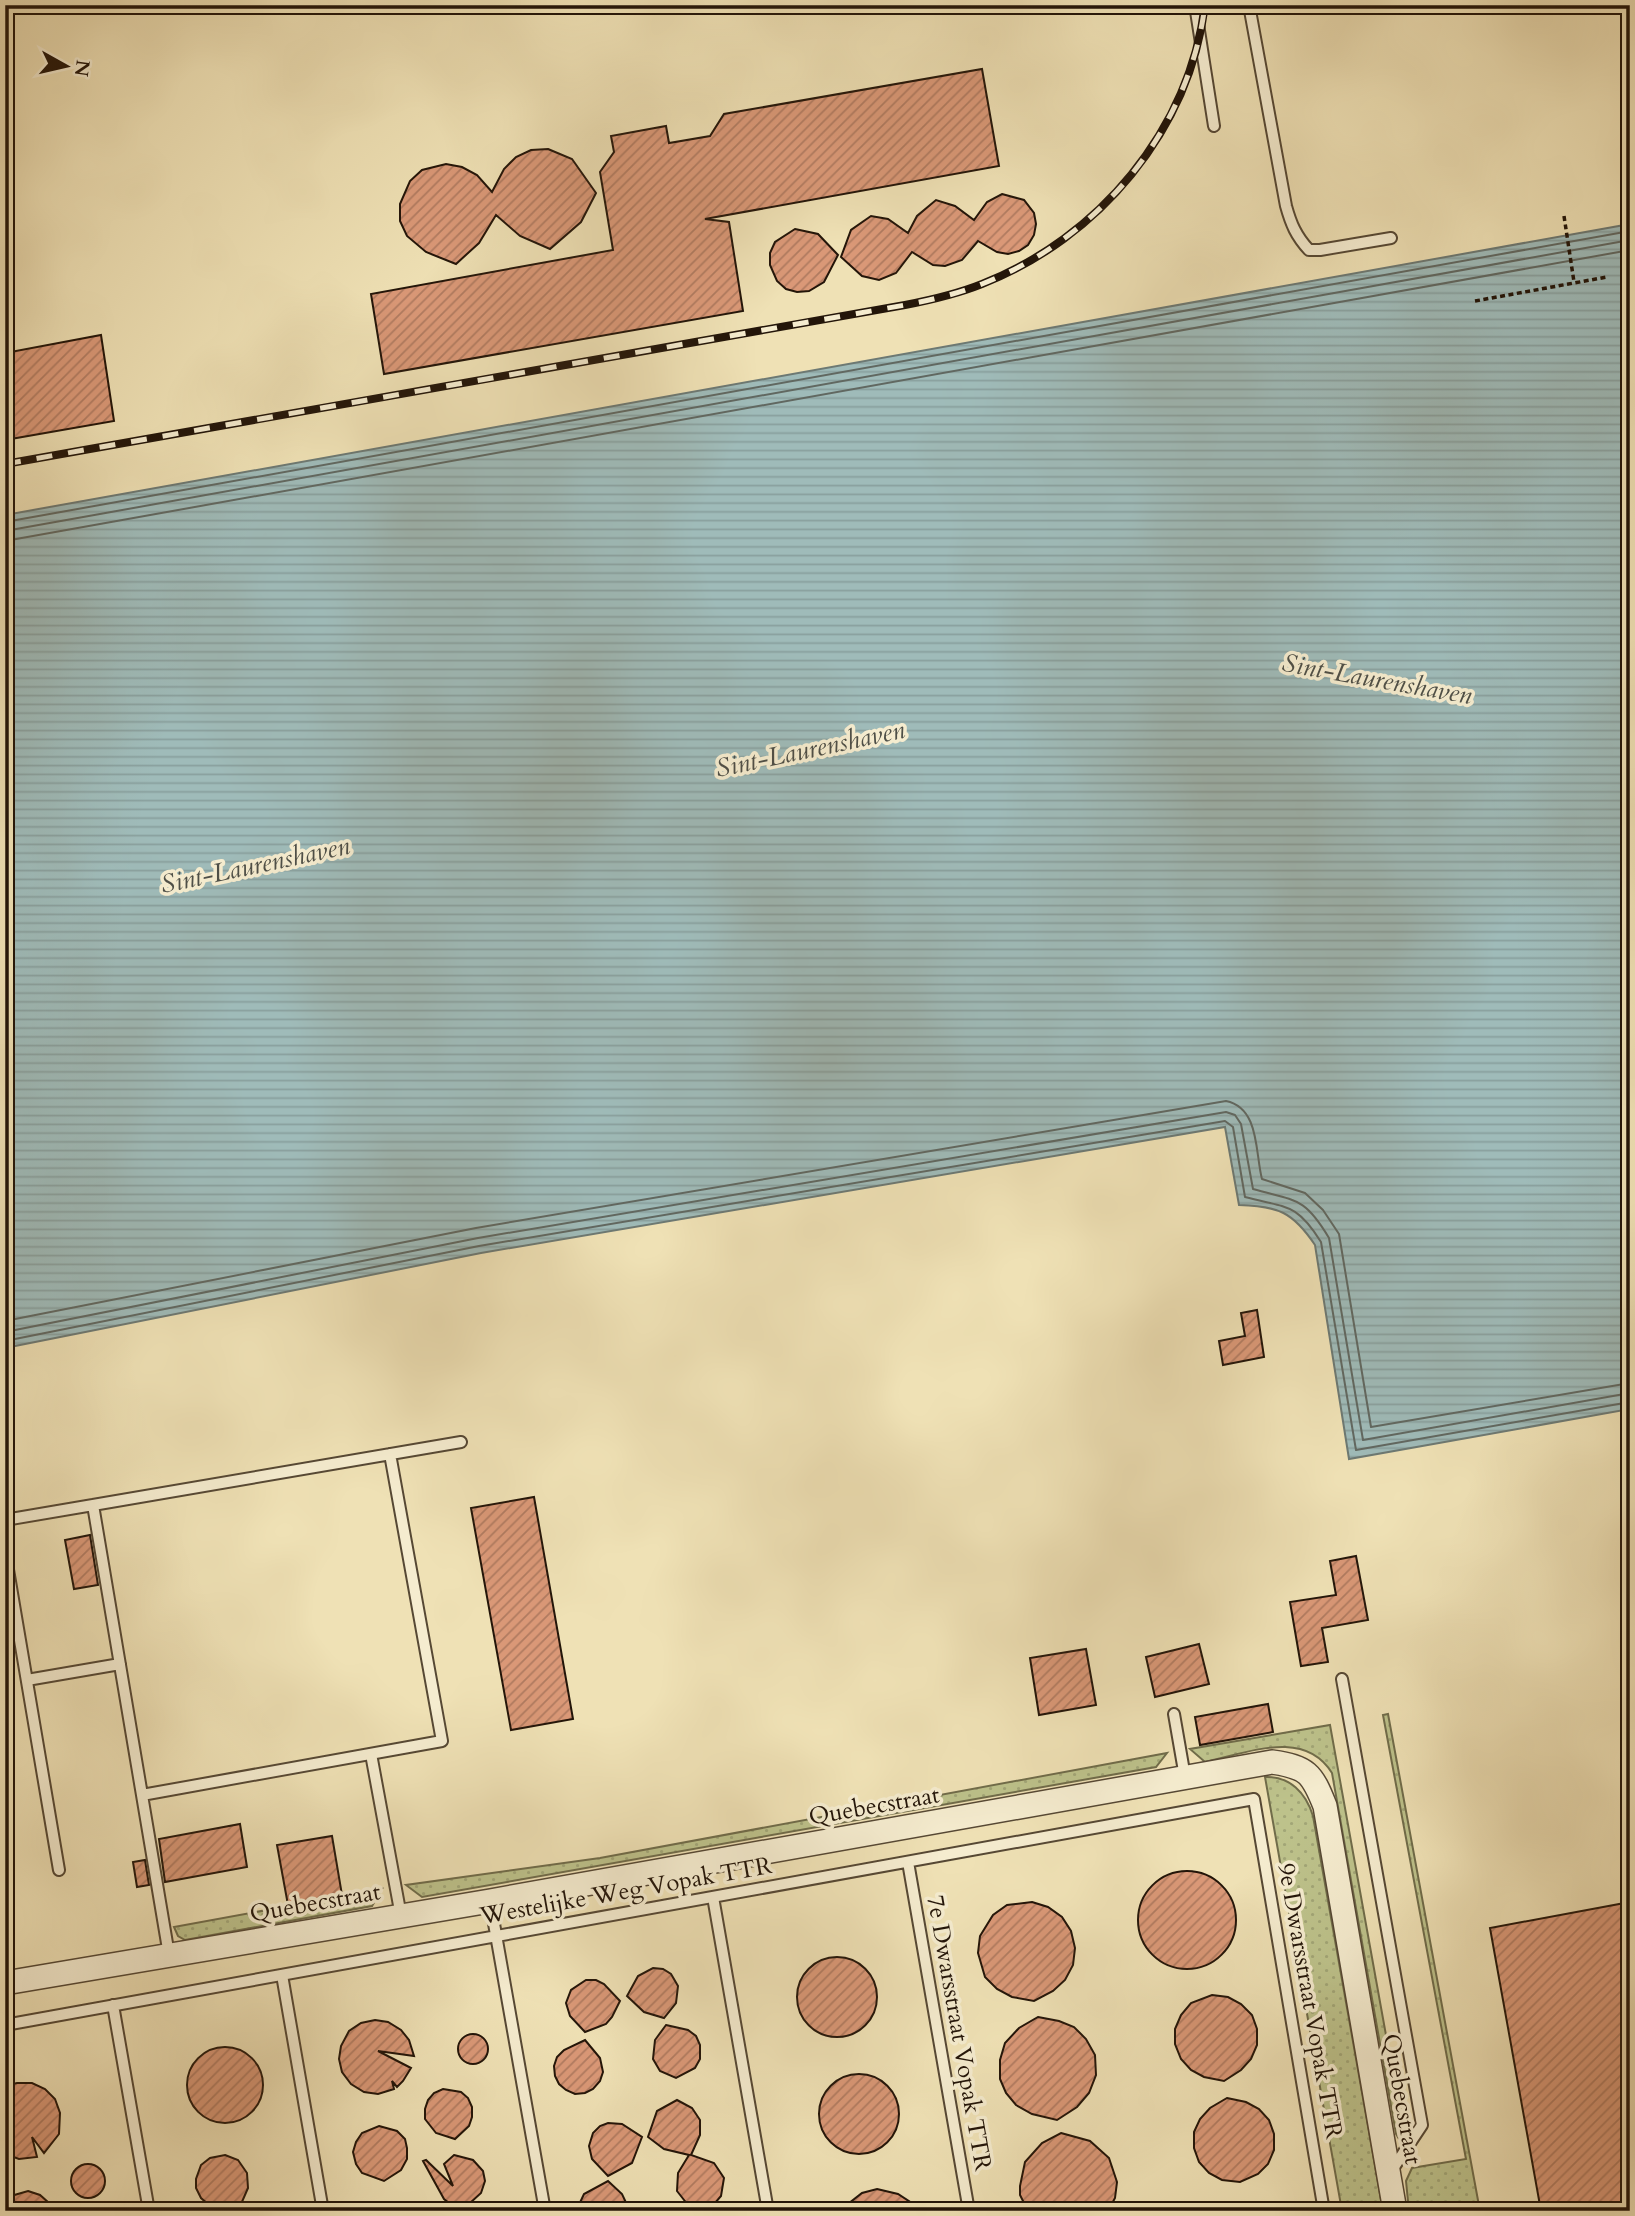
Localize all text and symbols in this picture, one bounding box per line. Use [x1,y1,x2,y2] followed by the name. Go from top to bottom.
[32,32,102,102] north arrow
[68,58,96,79] text: N
[1279,645,1475,713] water label: Sint-Laurenshaven
[712,712,908,786] water label: Sint-Laurenshaven
[157,828,353,902] water label: Sint-Laurenshaven
[806,1778,942,1834] street label: Quebecstraat
[476,1849,775,1933] street label: Westelijke Weg Vopak TTR
[1269,1860,1351,2142] street label: 9e Dwarsstraat Vopak TTR
[247,1875,383,1931] street label: Quebecstraat
[918,1892,1000,2174] street label: 7e Dwarsstraat Vopak TTR
[1374,2031,1430,2167] street label: Quebecstraat

